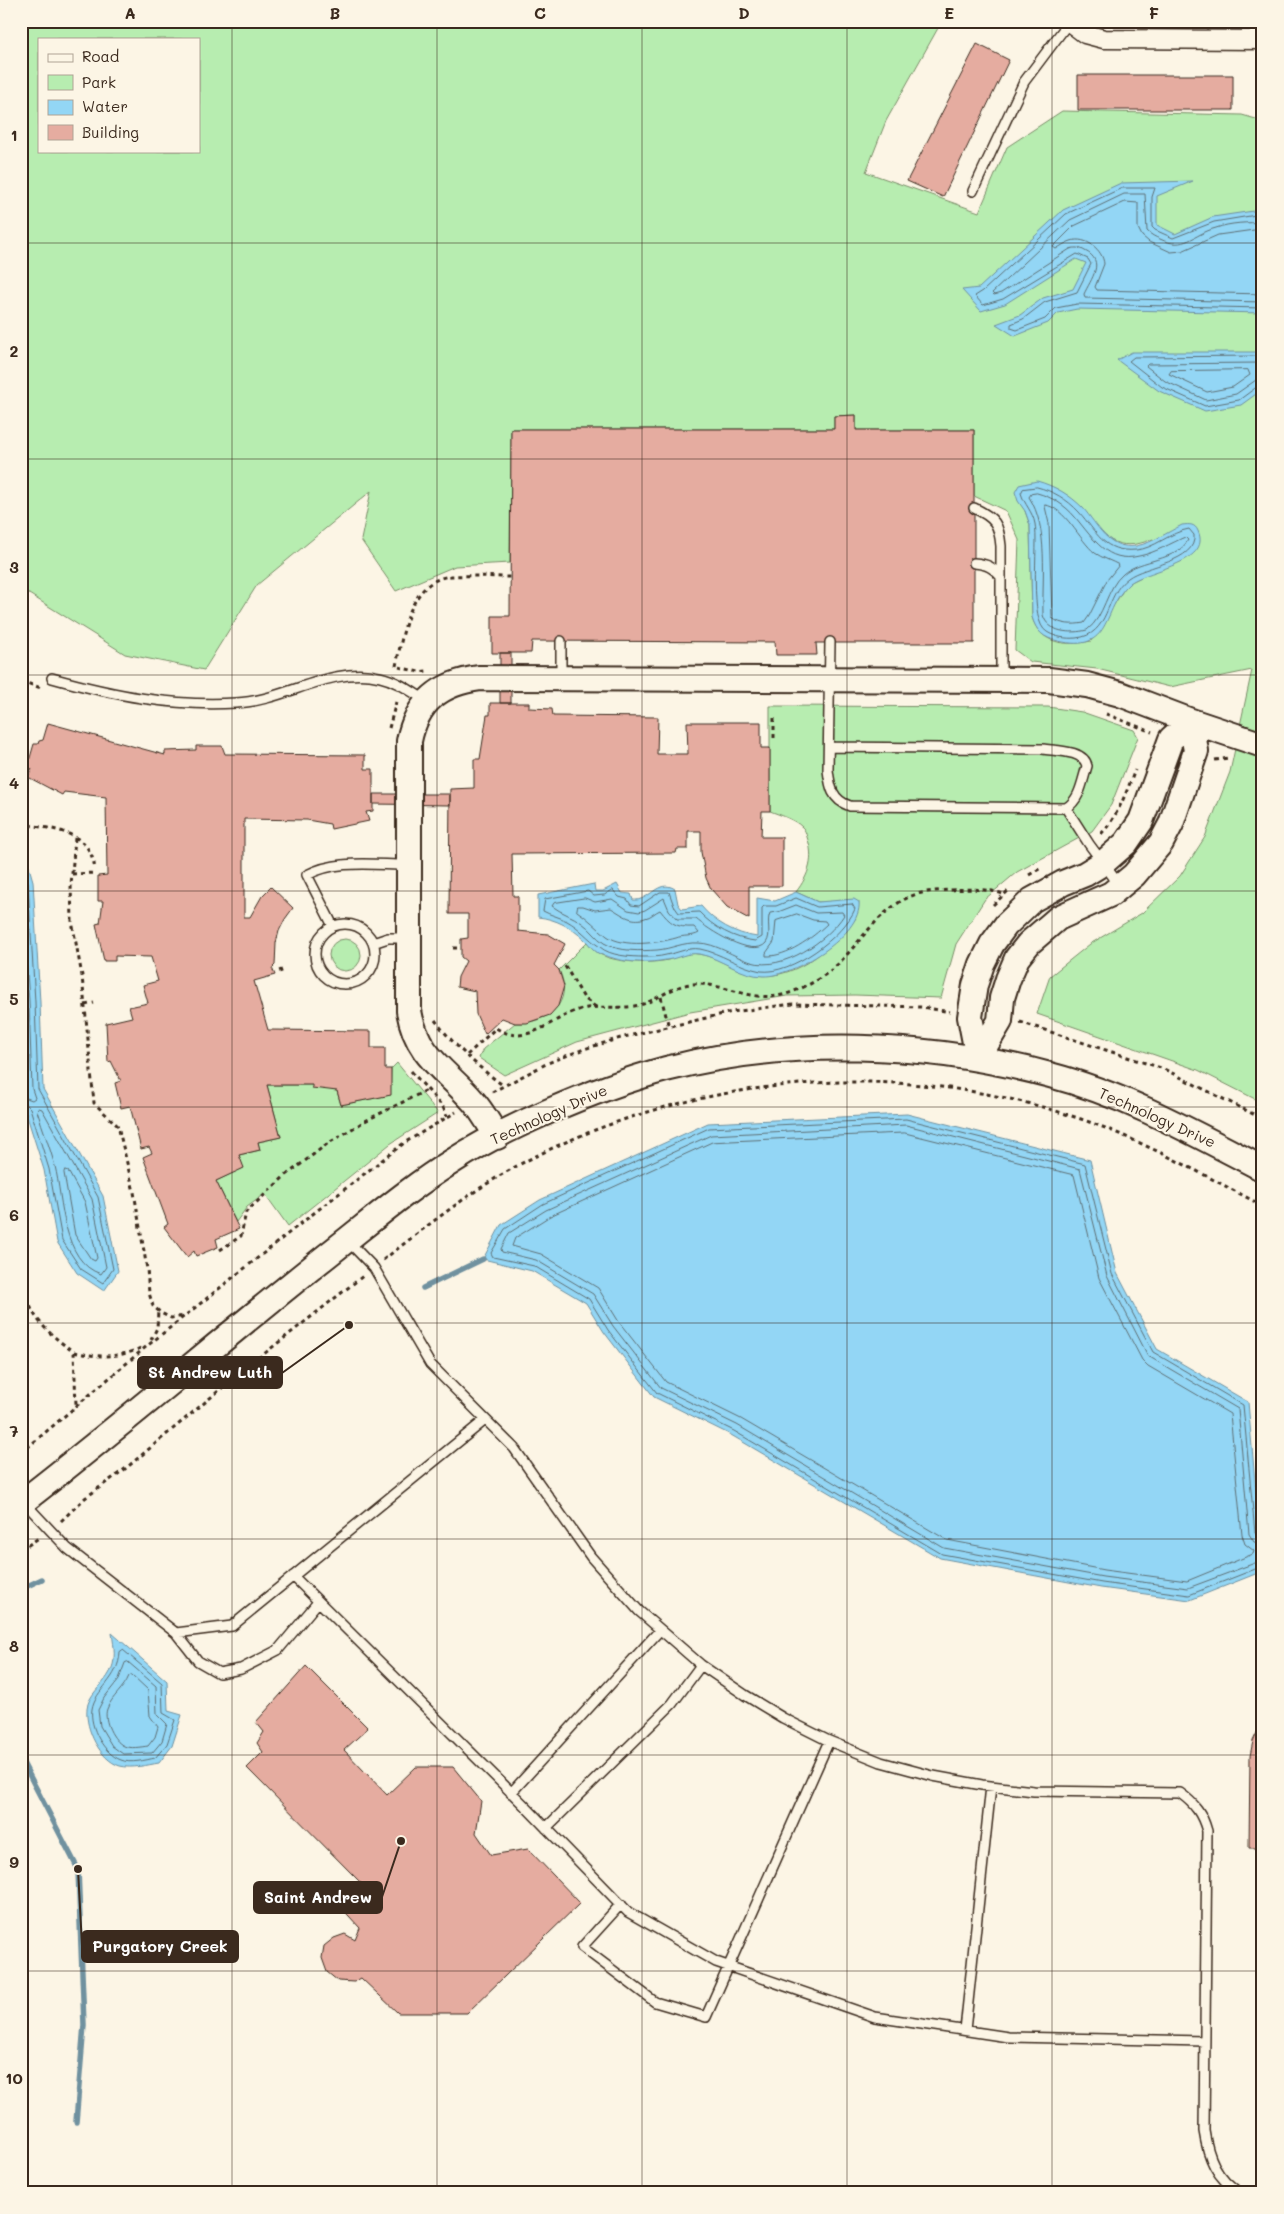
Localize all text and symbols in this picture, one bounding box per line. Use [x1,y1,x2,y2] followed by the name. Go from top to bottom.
[124,2,136,23] text: A
[330,2,340,23] text: B
[534,2,546,23] text: C
[738,2,750,23] text: D
[944,2,954,23] text: E
[1149,2,1159,23] text: F
[38,38,200,152] legend
[82,46,119,66] text: Road
[82,72,116,92] text: Park
[82,96,128,116] text: Water
[82,122,139,142] text: Building
[10,124,18,145] text: 1
[10,340,19,361] text: 2
[9,556,19,577] text: 3
[9,772,19,793] text: 4
[9,988,19,1009] text: 5
[487,1079,610,1149] street label: Technology Drive
[1096,1082,1219,1152] street label: Technology Drive
[9,1204,19,1225] text: 6
[138,1357,282,1388] callout: St Andrew Luth
[148,1361,272,1382] text: St Andrew Luth
[10,1420,19,1441] text: 7
[9,1635,19,1656] text: 8
[9,1851,19,1872] text: 9
[254,1882,382,1913] callout: Saint Andrew
[264,1886,372,1907] text: Saint Andrew
[82,1931,238,1962] callout: Purgatory Creek
[92,1935,228,1956] text: Purgatory Creek
[5,2067,23,2088] text: 10

